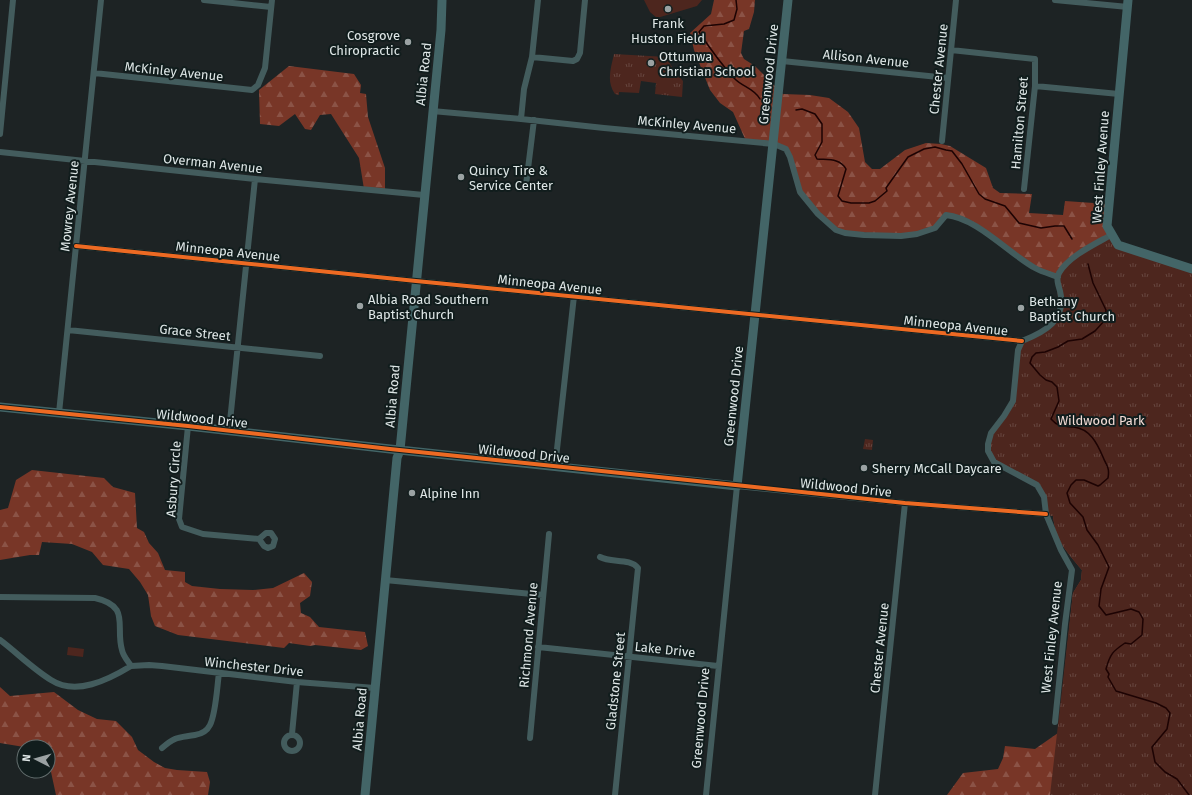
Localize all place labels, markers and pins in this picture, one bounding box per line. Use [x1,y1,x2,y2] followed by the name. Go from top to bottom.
[663,4,673,14] marker: Frank Huston Field
[631,16,705,46] place label: Frank Huston Field
[329,28,400,58] place label: Cosgrove Chiropractic
[403,37,413,47] marker: Cosgrove Chiropractic
[659,49,755,79] place label: Ottumwa Christian School
[646,58,656,68] marker: Ottumwa Christian School
[469,163,553,193] place label: Quincy Tire & Service Center
[456,172,466,182] marker: Quincy Tire & Service Center
[368,292,489,322] place label: Albia Road Southern Baptist Church
[1029,294,1115,324] place label: Bethany Baptist Church
[355,301,365,311] marker: Albia Road Southern Baptist Church
[1016,303,1026,313] marker: Bethany Baptist Church
[872,461,1001,476] place label: Sherry McCall Daycare
[859,463,869,473] marker: Sherry McCall Daycare
[420,486,480,501] place label: Alpine Inn
[407,488,417,498] marker: Alpine Inn

